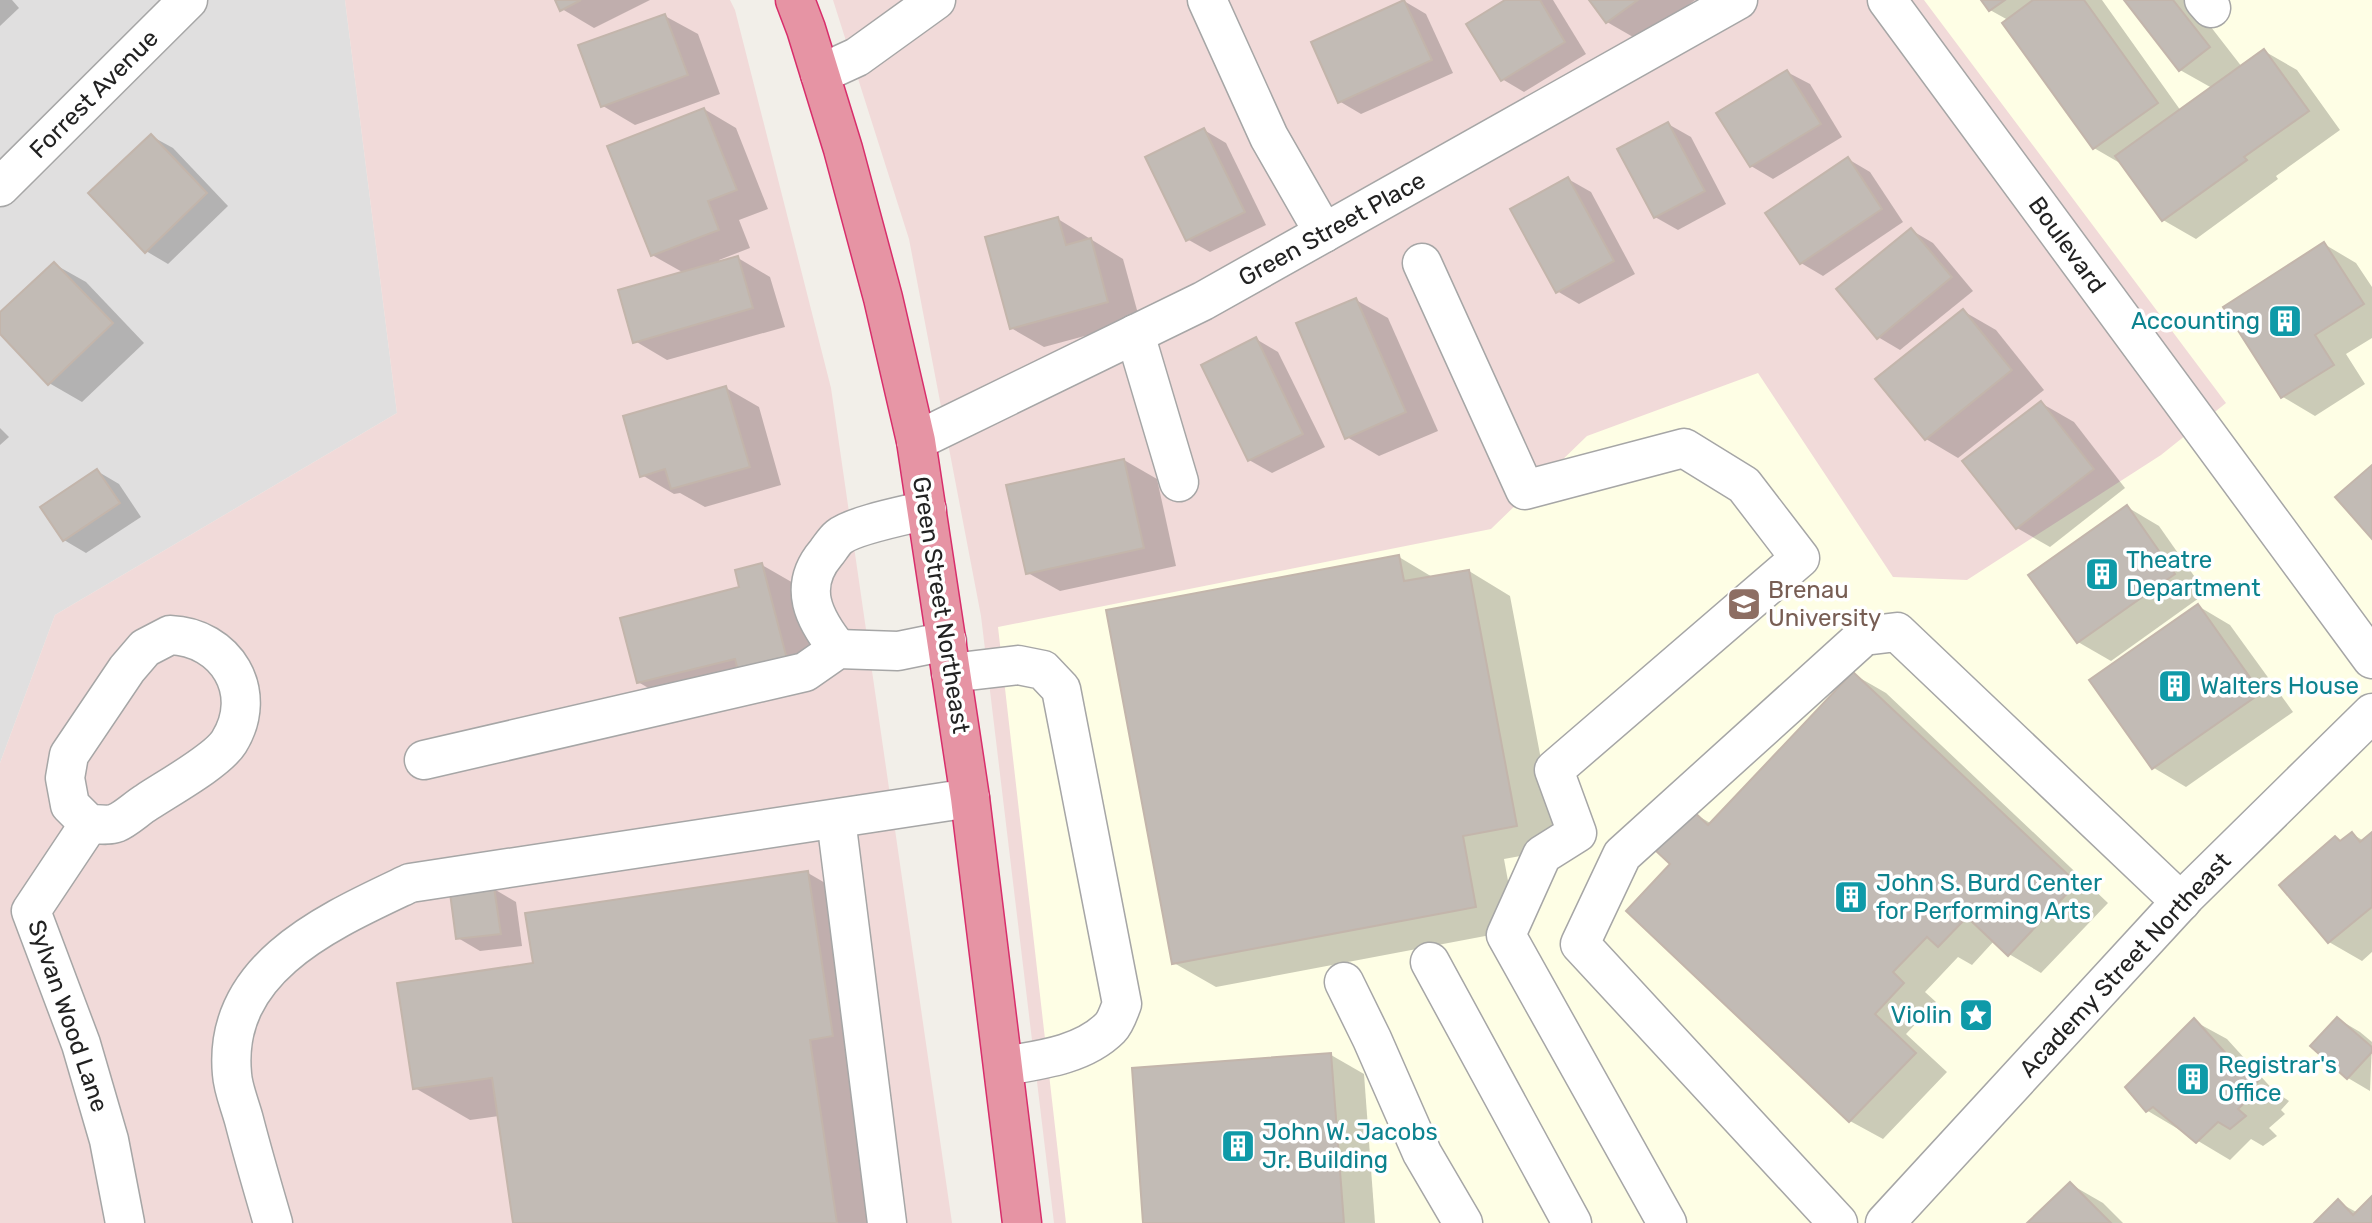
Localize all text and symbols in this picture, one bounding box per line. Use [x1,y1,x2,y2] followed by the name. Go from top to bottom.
[24,24,164,164] street label: Forrest Avenue
[1234,166,1430,292] street label: Green Street Place
[2023,191,2111,299] street label: Boulevard
[2266,302,2304,340] building icon: Accounting
[2131,307,2260,335] place label: Accounting
[907,475,975,735] street label: Green Street Northeast
[2126,546,2261,602] place label: Theatre Department
[2083,555,2121,593] building icon: Theatre Department
[1768,576,1881,632] place label: Brenau University
[1725,585,1763,623] school or university icon: Brenau University
[2156,667,2194,705] building icon: Walters House
[2200,672,2359,700] place label: Walters House
[2014,847,2236,1083] street label: Academy Street Northeast
[1876,869,2102,925] place label: John S. Burd Center for Performing Arts
[1832,878,1870,916] building icon: John S. Burd Center for Performing Arts
[22,916,114,1116] street label: Sylvan Wood Lane
[1957,996,1995,1034] place icon: Violin
[1891,1001,1952,1029] place label: Violin
[2218,1051,2337,1107] place label: Registrar's Office
[2174,1060,2212,1098] building icon: Registrar's Office
[1262,1118,1438,1174] place label: John W. Jacobs Jr. Building
[1219,1127,1257,1165] building icon: John W. Jacobs Jr. Building

